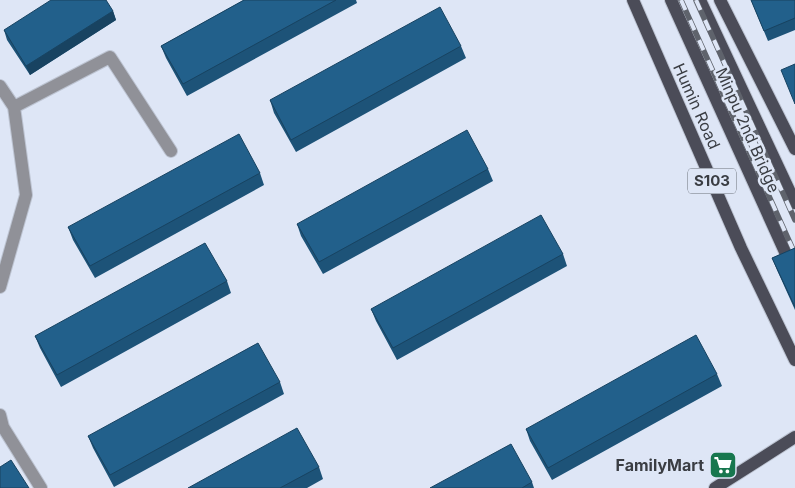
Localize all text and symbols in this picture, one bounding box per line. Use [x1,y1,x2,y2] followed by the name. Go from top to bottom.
[669,60,725,152] street label: Humin Road
[711,64,785,196] street label: Minpu 2nd Bridge
[688,168,736,194] road number: S103
[708,450,738,480] supermarket icon: FamilyMart
[616,455,704,475] place label: FamilyMart

